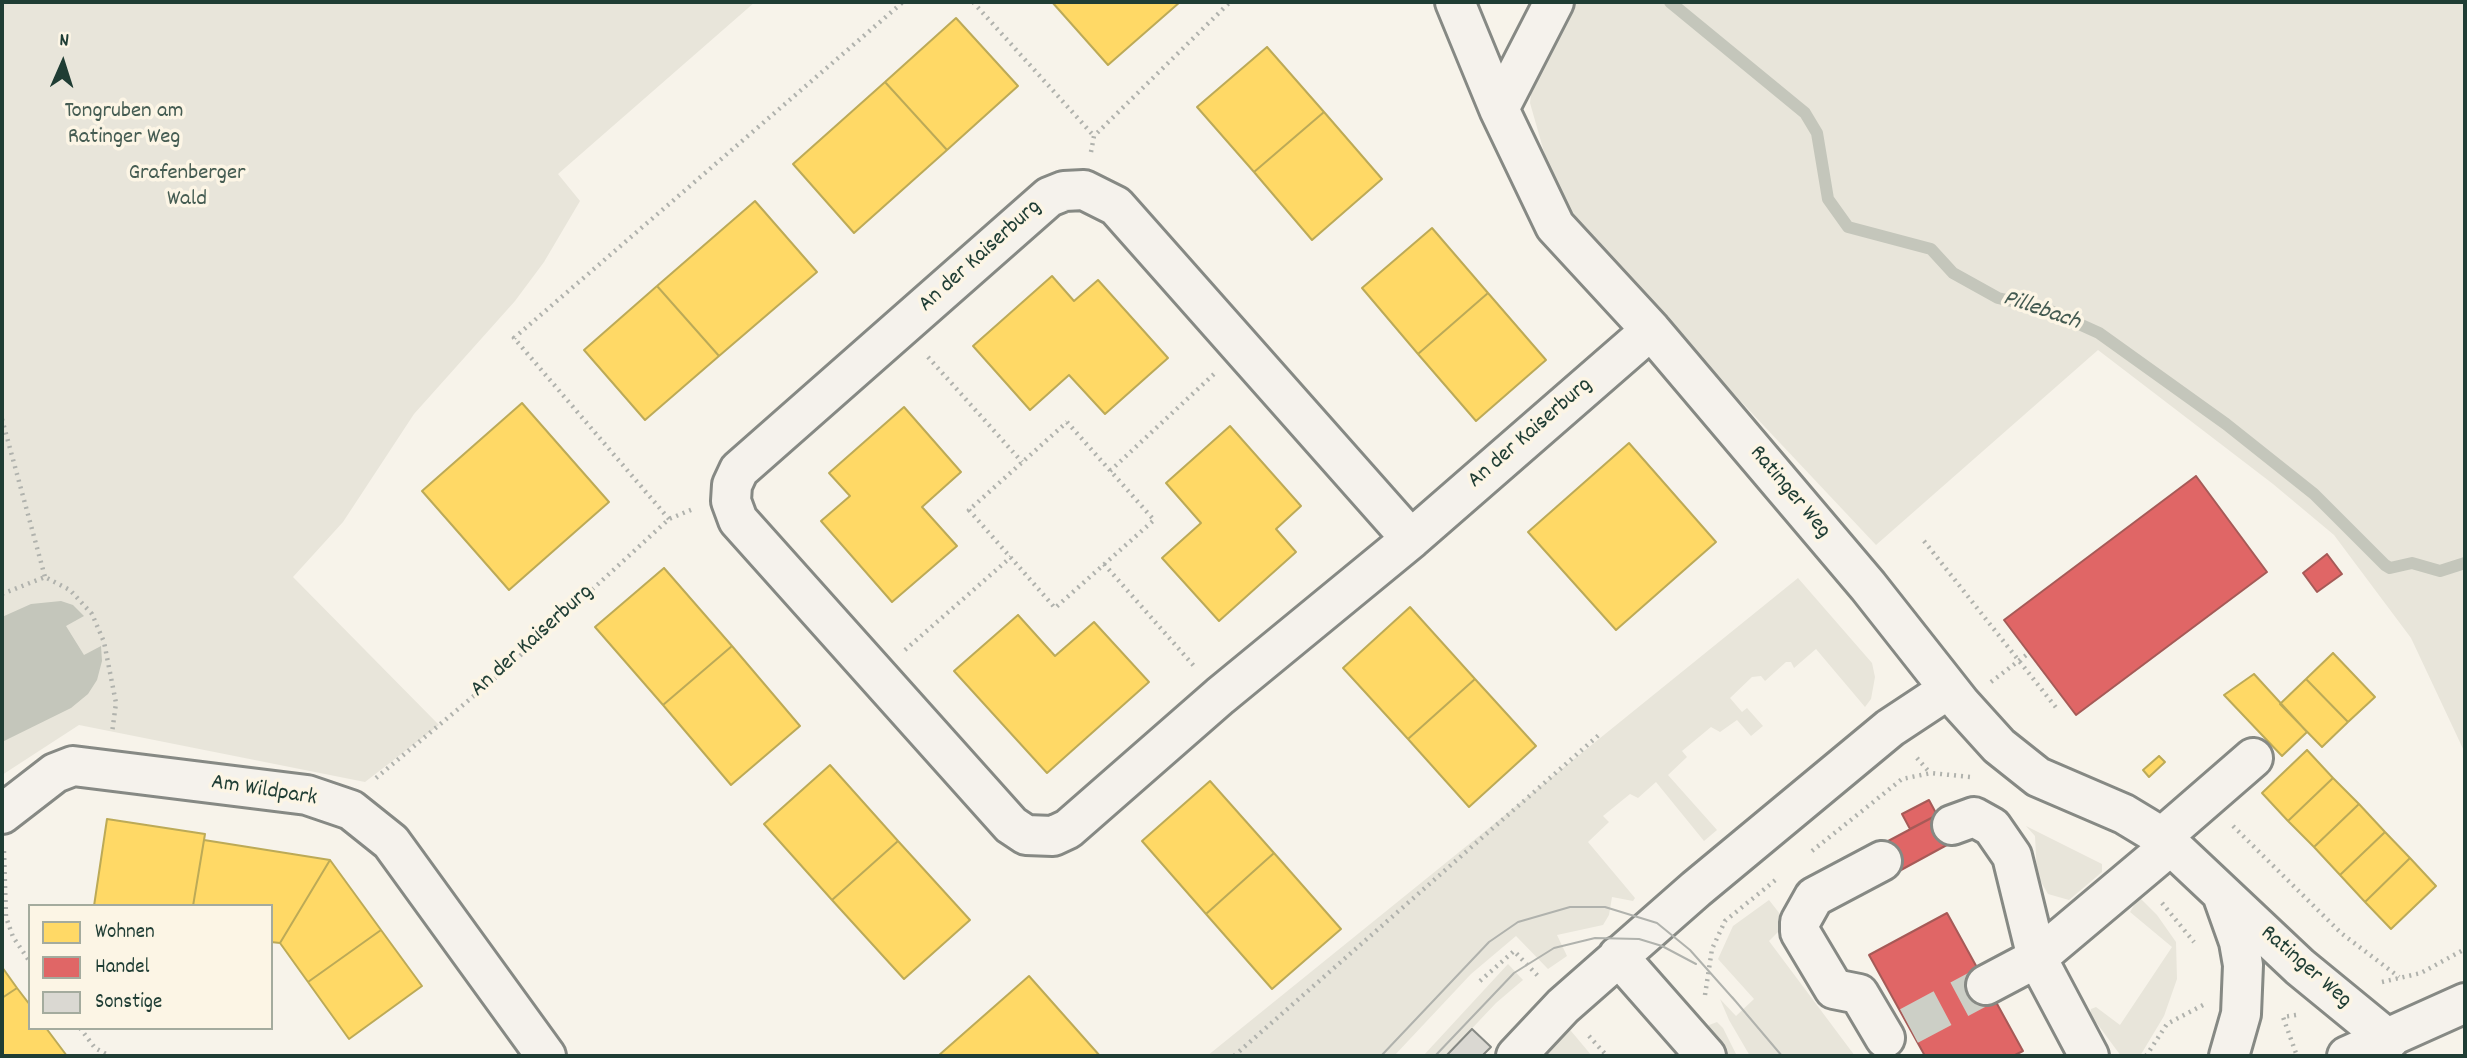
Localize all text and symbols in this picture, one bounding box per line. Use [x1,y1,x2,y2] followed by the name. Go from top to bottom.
[28,28,98,98] north arrow
[59,28,70,55] text: N
[64,99,184,153] park label: Tongruben am Ratinger Weg
[128,161,246,215] park label: Grafenberger Wald
[914,195,1048,319] street label: An der Kaiserburg
[1999,285,2083,339] water label: Pillebach
[1463,373,1599,495] street label: An der Kaiserburg
[1742,441,1836,545] street label: Ratinger Weg
[466,580,600,704] street label: An der Kaiserburg
[209,770,319,814] street label: Am Wildpark
[28,904,273,1030] legend
[95,918,155,948] text: Wohnen
[2253,921,2357,1015] street label: Ratinger Weg
[95,953,149,983] text: Handel
[95,988,162,1018] text: Sonstige

